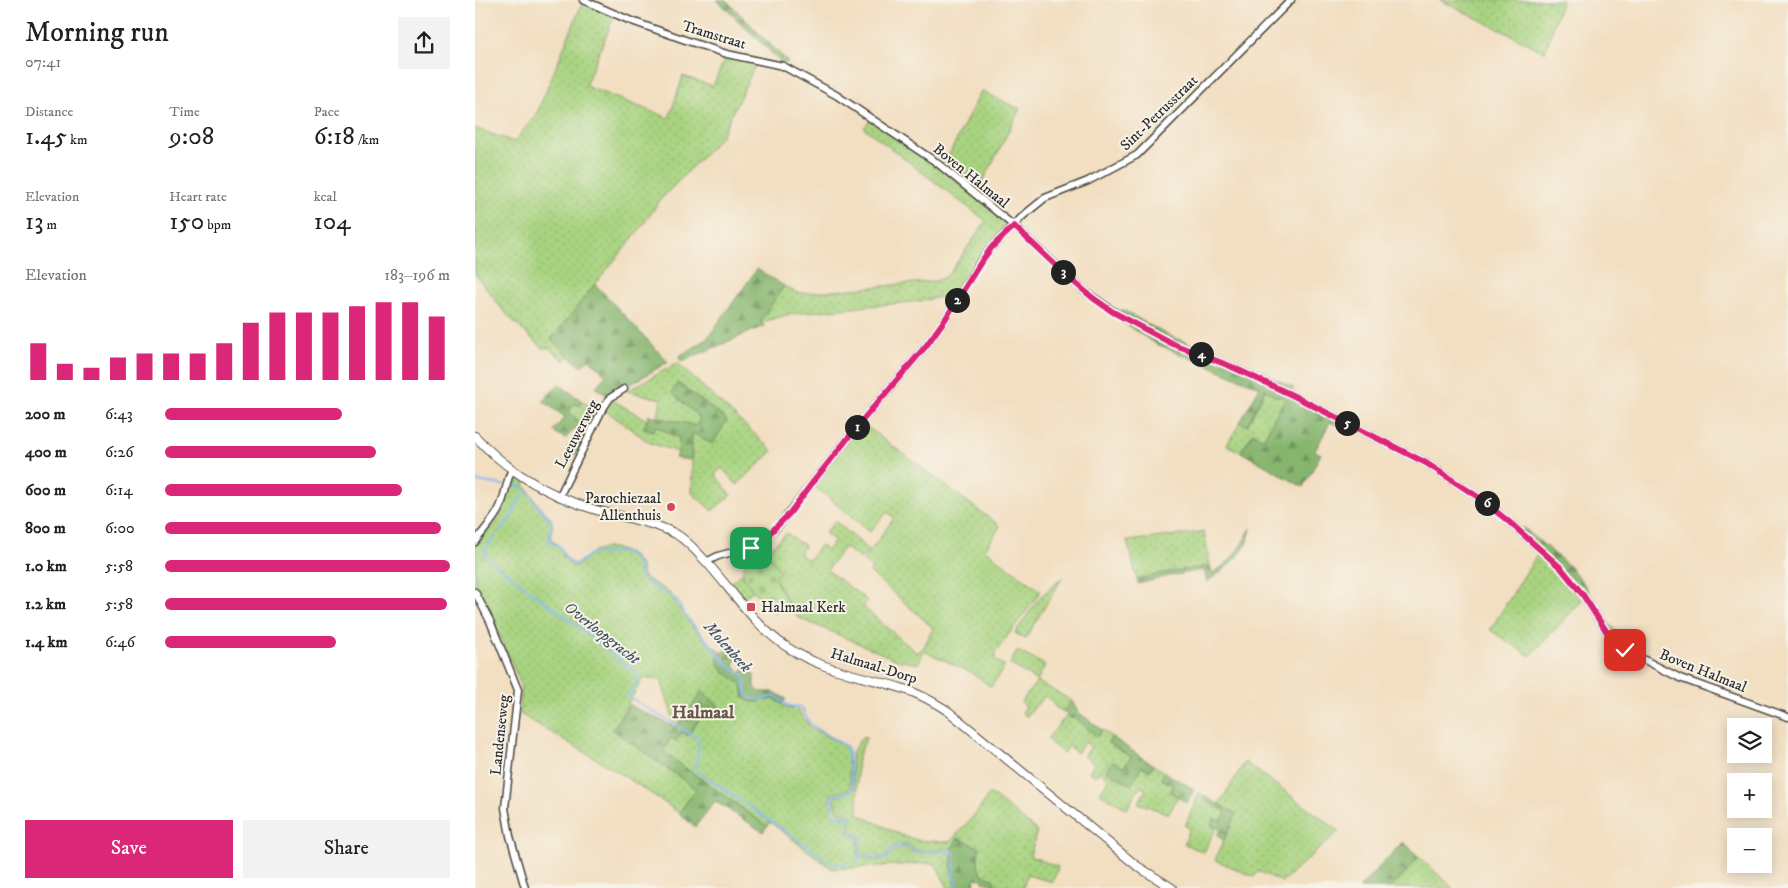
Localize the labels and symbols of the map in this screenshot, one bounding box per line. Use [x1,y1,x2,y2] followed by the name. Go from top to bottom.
[680,16,749,54] street label: Tramstraat
[1116,71,1202,155] street label: Sint-Petrusstraat
[929,139,1013,213] street label: Boven Halmaal
[1051,260,1075,284] pin: 3
[945,288,969,312] pin: 2
[1189,342,1213,366] pin: 4
[551,396,603,472] street label: Leeuwerweg
[1335,410,1359,436] pin: 5
[845,414,869,440] pin: 1
[585,489,661,525] place label: Parochiezaal Allenthuis
[1475,490,1499,516] pin: 6
[665,501,677,513] marker: Parochiezaal Allenthuis
[730,527,772,569] pin
[560,597,645,669] water label: Overloopgracht
[761,598,846,617] place label: Halmaal Kerk
[745,601,757,613] marker: Halmaal Kerk
[699,617,756,677] water label: Molenbeek
[1604,629,1646,671] pin
[828,644,920,688] street label: Halmaal-Dorp
[1657,645,1750,697] street label: Boven Halmaal
[486,693,514,776] street label: Landenseweg
[672,702,735,724] district label: Halmaal

